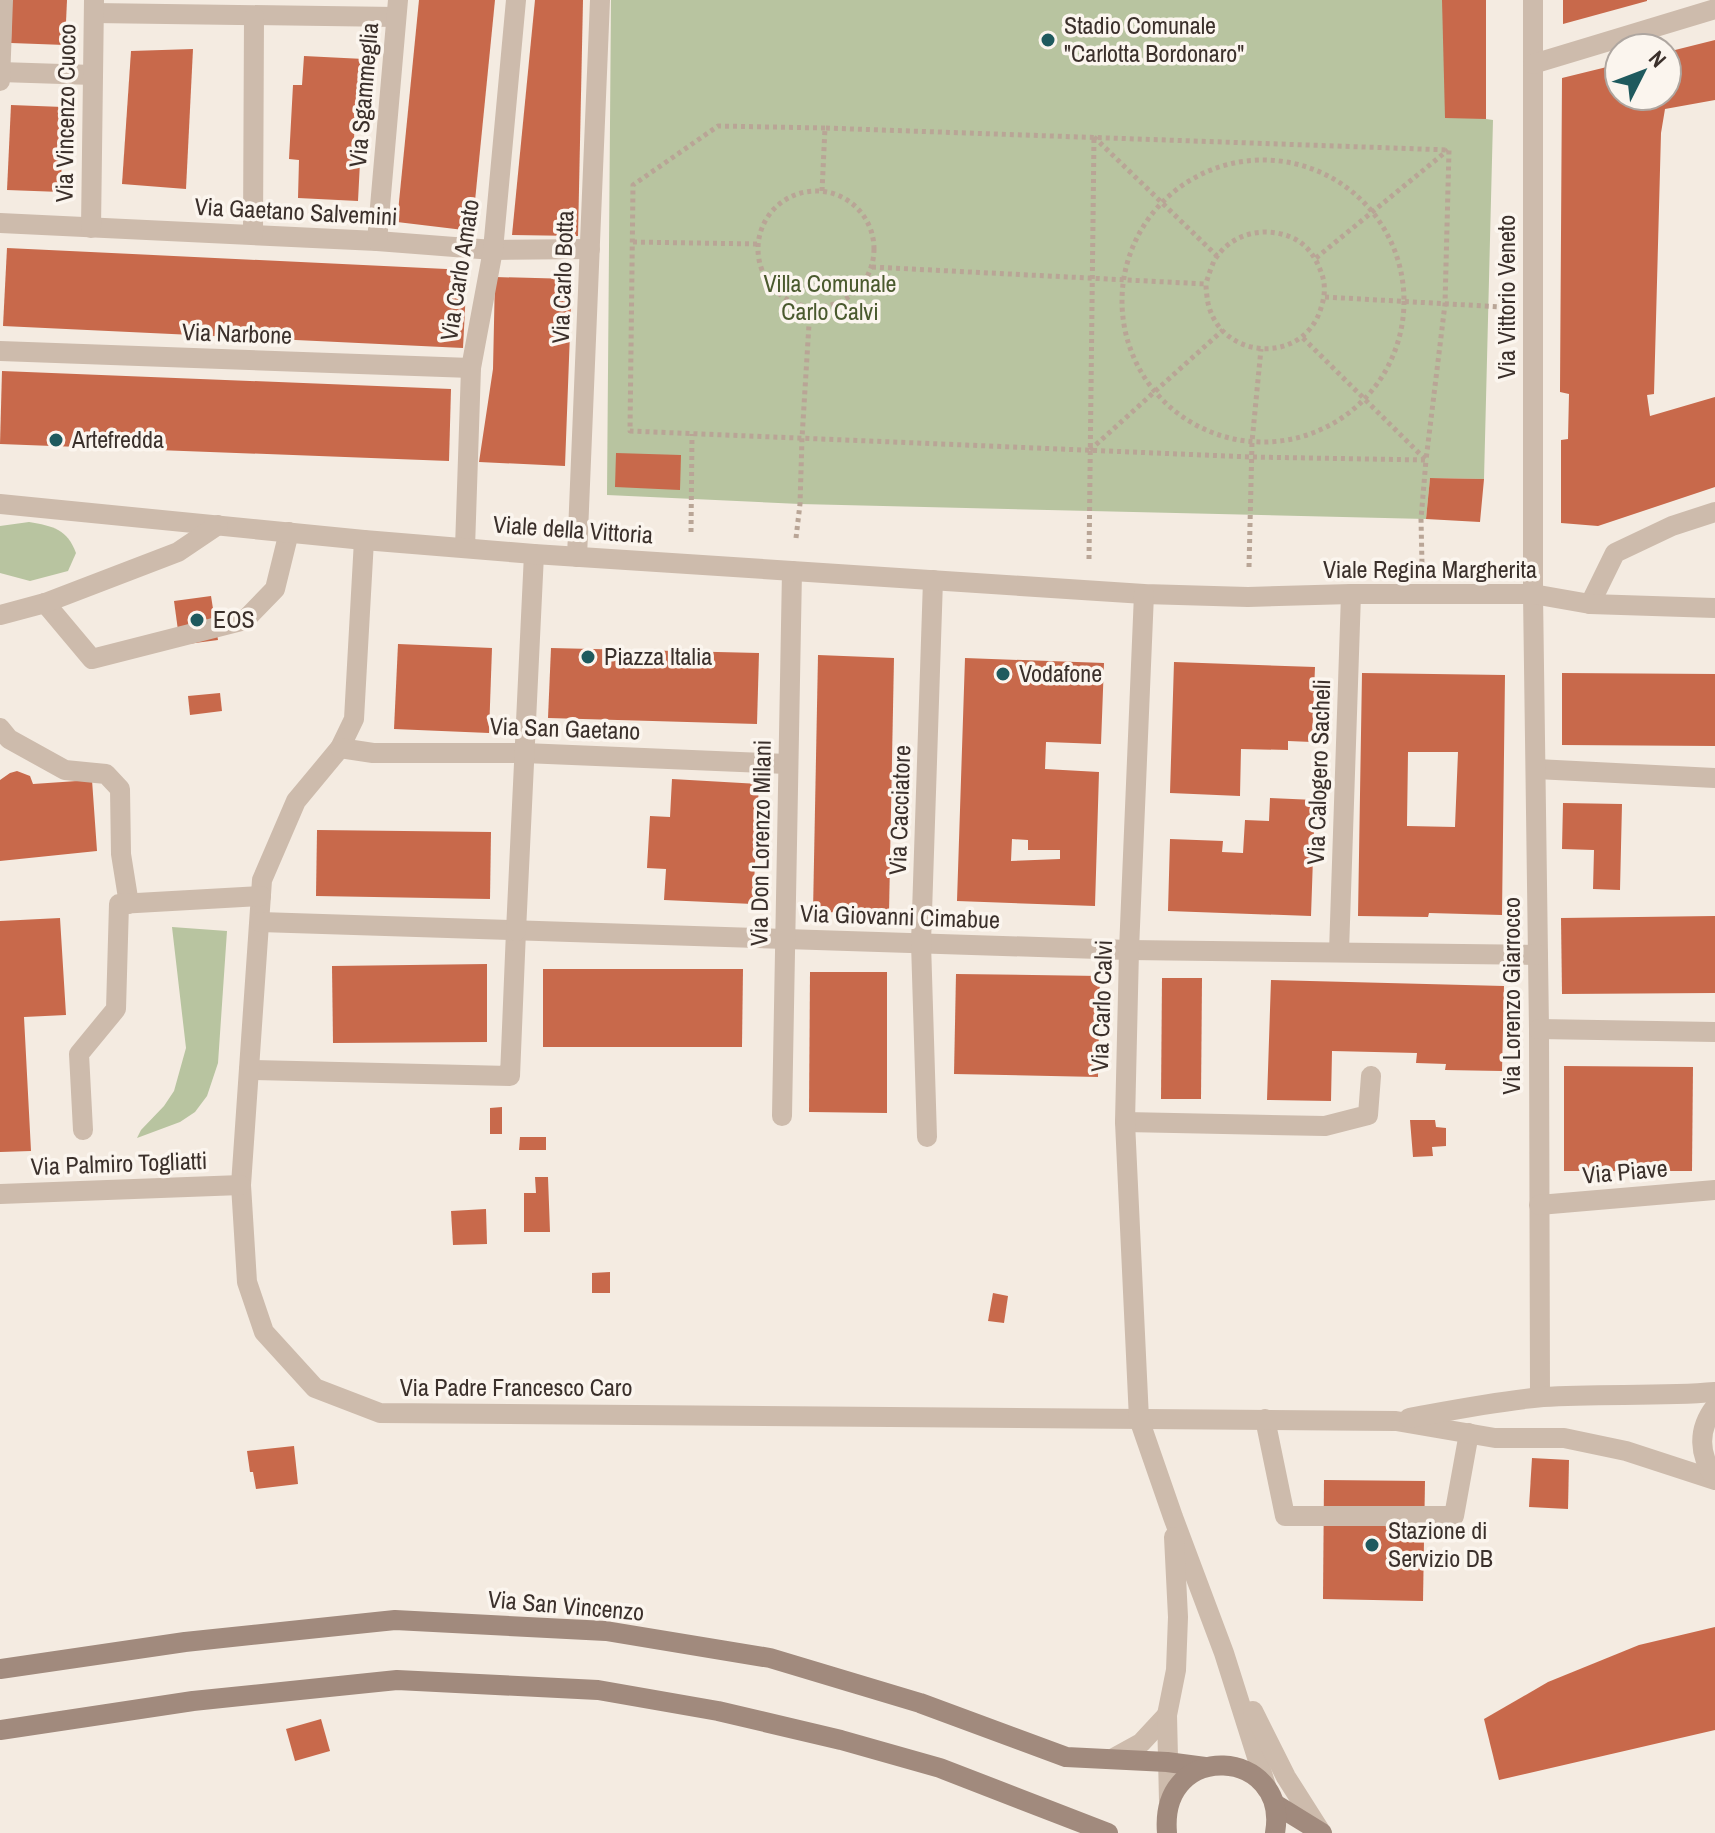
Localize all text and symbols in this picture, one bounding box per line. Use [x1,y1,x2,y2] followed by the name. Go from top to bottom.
[1064,9,1244,69] place label: Stadio Comunale "Carlotta Bordonaro"
[341,21,385,169] street label: Via Sgammeglia
[47,23,83,203] street label: Via Vincenzo Cuoco
[1039,31,1057,49] marker: Stadio Comunale "Carlotta Bordonaro"
[1603,32,1683,112] north arrow
[1642,44,1673,73] text: N
[194,190,398,232] street label: Via Gaetano Salvemini
[432,197,486,343] street label: Via Carlo Amato
[544,210,580,344] street label: Via Carlo Botta
[1490,215,1522,379] street label: Via Vittorio Veneto
[763,267,897,327] park label: Villa Comunale Carlo Calvi
[181,315,293,351] street label: Via Narbone
[71,423,164,455] place label: Artefredda
[47,431,65,449] marker: Artefredda
[492,507,654,551] street label: Viale della Vittoria
[1323,553,1537,585] street label: Viale Regina Margherita
[213,603,255,635] place label: EOS
[188,611,206,629] marker: EOS
[604,640,712,672] place label: Piazza Italia
[579,648,597,666] marker: Piazza Italia
[1019,657,1102,689] place label: Vodafone
[994,665,1012,683] marker: Vodafone
[1299,679,1337,865] street label: Via Calogero Sacheli
[489,709,641,747] street label: Via San Gaetano
[742,740,778,946] street label: Via Don Lorenzo Milani
[881,745,917,875] street label: Via Cacciatore
[800,897,1000,935] street label: Via Giovanni Cimabue
[1495,897,1527,1095] street label: Via Lorenzo Giarrocco
[1083,939,1119,1072] street label: Via Carlo Calvi
[30,1144,208,1182] street label: Via Palmiro Togliatti
[1581,1151,1669,1191] street label: Via Piave
[400,1371,632,1403] street label: Via Padre Francesco Caro
[1388,1514,1493,1574] place label: Stazione di Servizio DB
[1363,1536,1381,1554] marker: Stazione di Servizio DB
[487,1582,646,1628] street label: Via San Vincenzo

